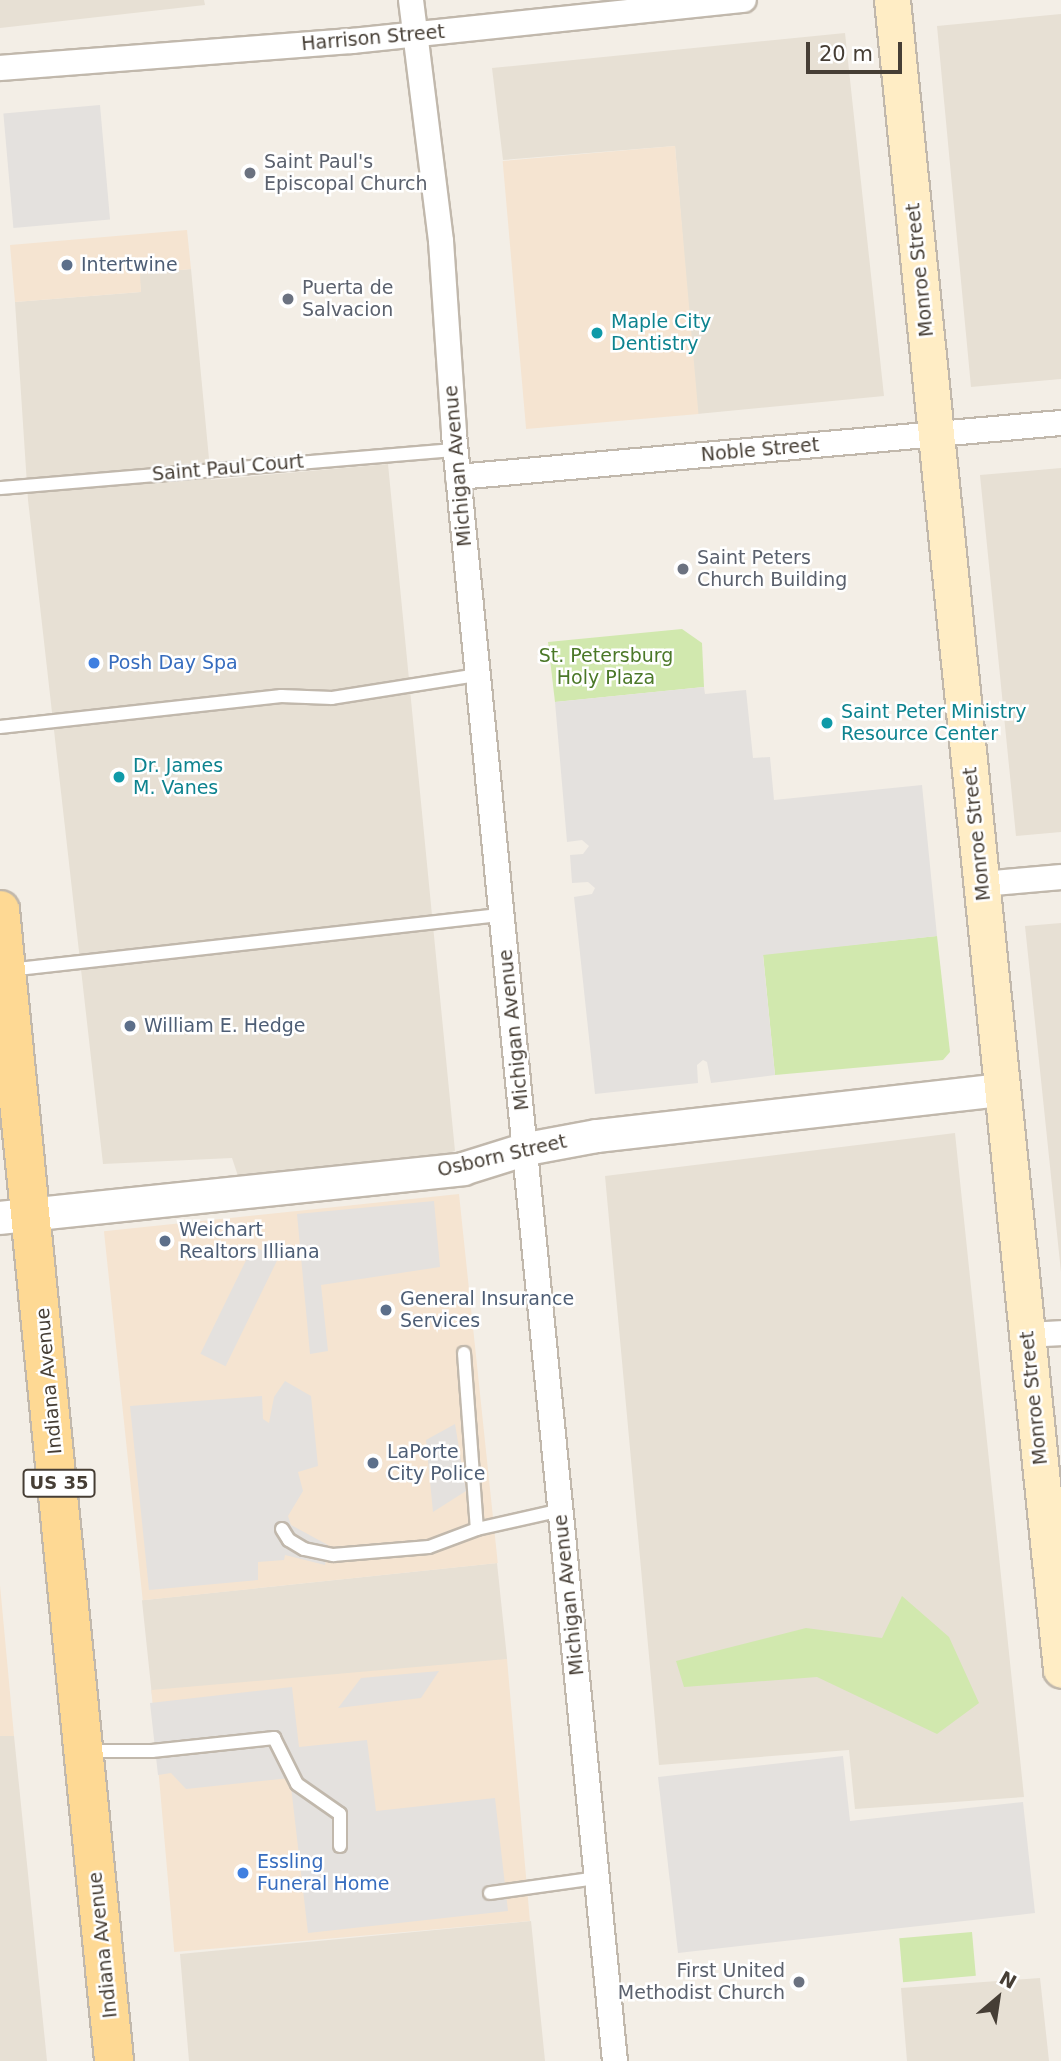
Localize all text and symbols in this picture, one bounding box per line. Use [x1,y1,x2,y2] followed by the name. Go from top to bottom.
[300,20,446,56] street label: Harrison Street
[809,28,905,72] scale bar
[819,42,873,66] text: 20 m
[264,151,428,195] place label: Saint Paul's Episcopal Church
[242,165,258,181] marker: Saint Paul's Episcopal Church
[902,202,938,338] street label: Monroe Street
[81,254,178,276] place label: Intertwine
[59,257,75,273] marker: Intertwine
[302,277,394,321] place label: Puerta de Salvacion
[280,291,296,307] marker: Puerta de Salvacion
[611,311,711,355] place label: Maple City Dentistry
[589,325,605,341] marker: Maple City Dentistry
[440,384,476,548] street label: Michigan Avenue
[700,433,820,467] street label: Noble Street
[151,450,305,486] street label: Saint Paul Court
[697,547,847,591] place label: Saint Peters Church Building
[675,561,691,577] marker: Saint Peters Church Building
[539,645,673,689] park label: St. Petersburg Holy Plaza
[108,652,238,674] place label: Posh Day Spa
[86,655,102,671] marker: Posh Day Spa
[841,701,1026,745] place label: Saint Peter Ministry Resource Center
[819,715,835,731] marker: Saint Peter Ministry Resource Center
[133,755,223,799] place label: Dr. James M. Vanes
[959,766,995,902] street label: Monroe Street
[111,769,127,785] marker: Dr. James M. Vanes
[494,948,534,1112] street label: Michigan Avenue
[144,1015,306,1037] place label: William E. Hedge
[122,1018,138,1034] marker: William E. Hedge
[435,1130,569,1182] street label: Osborn Street
[179,1219,320,1263] place label: Weichart Realtors Illiana
[157,1233,173,1249] marker: Weichart Realtors Illiana
[400,1288,574,1332] place label: General Insurance Services
[378,1302,394,1318] marker: General Insurance Services
[31,1307,67,1455] street label: Indiana Avenue
[1016,1330,1052,1466] street label: Monroe Street
[387,1441,485,1485] place label: LaPorte City Police
[365,1455,381,1471] marker: LaPorte City Police
[22,1468,96,1498] road number: US 35
[549,1513,589,1677] street label: Michigan Avenue
[257,1851,390,1895] place label: Essling Funeral Home
[235,1865,251,1881] marker: Essling Funeral Home
[84,1871,122,2019] street label: Indiana Avenue
[618,1960,785,2004] place label: First United Methodist Church
[963,1963,1033,2033] north arrow
[996,1966,1020,1993] text: N
[791,1974,807,1990] marker: First United Methodist Church

